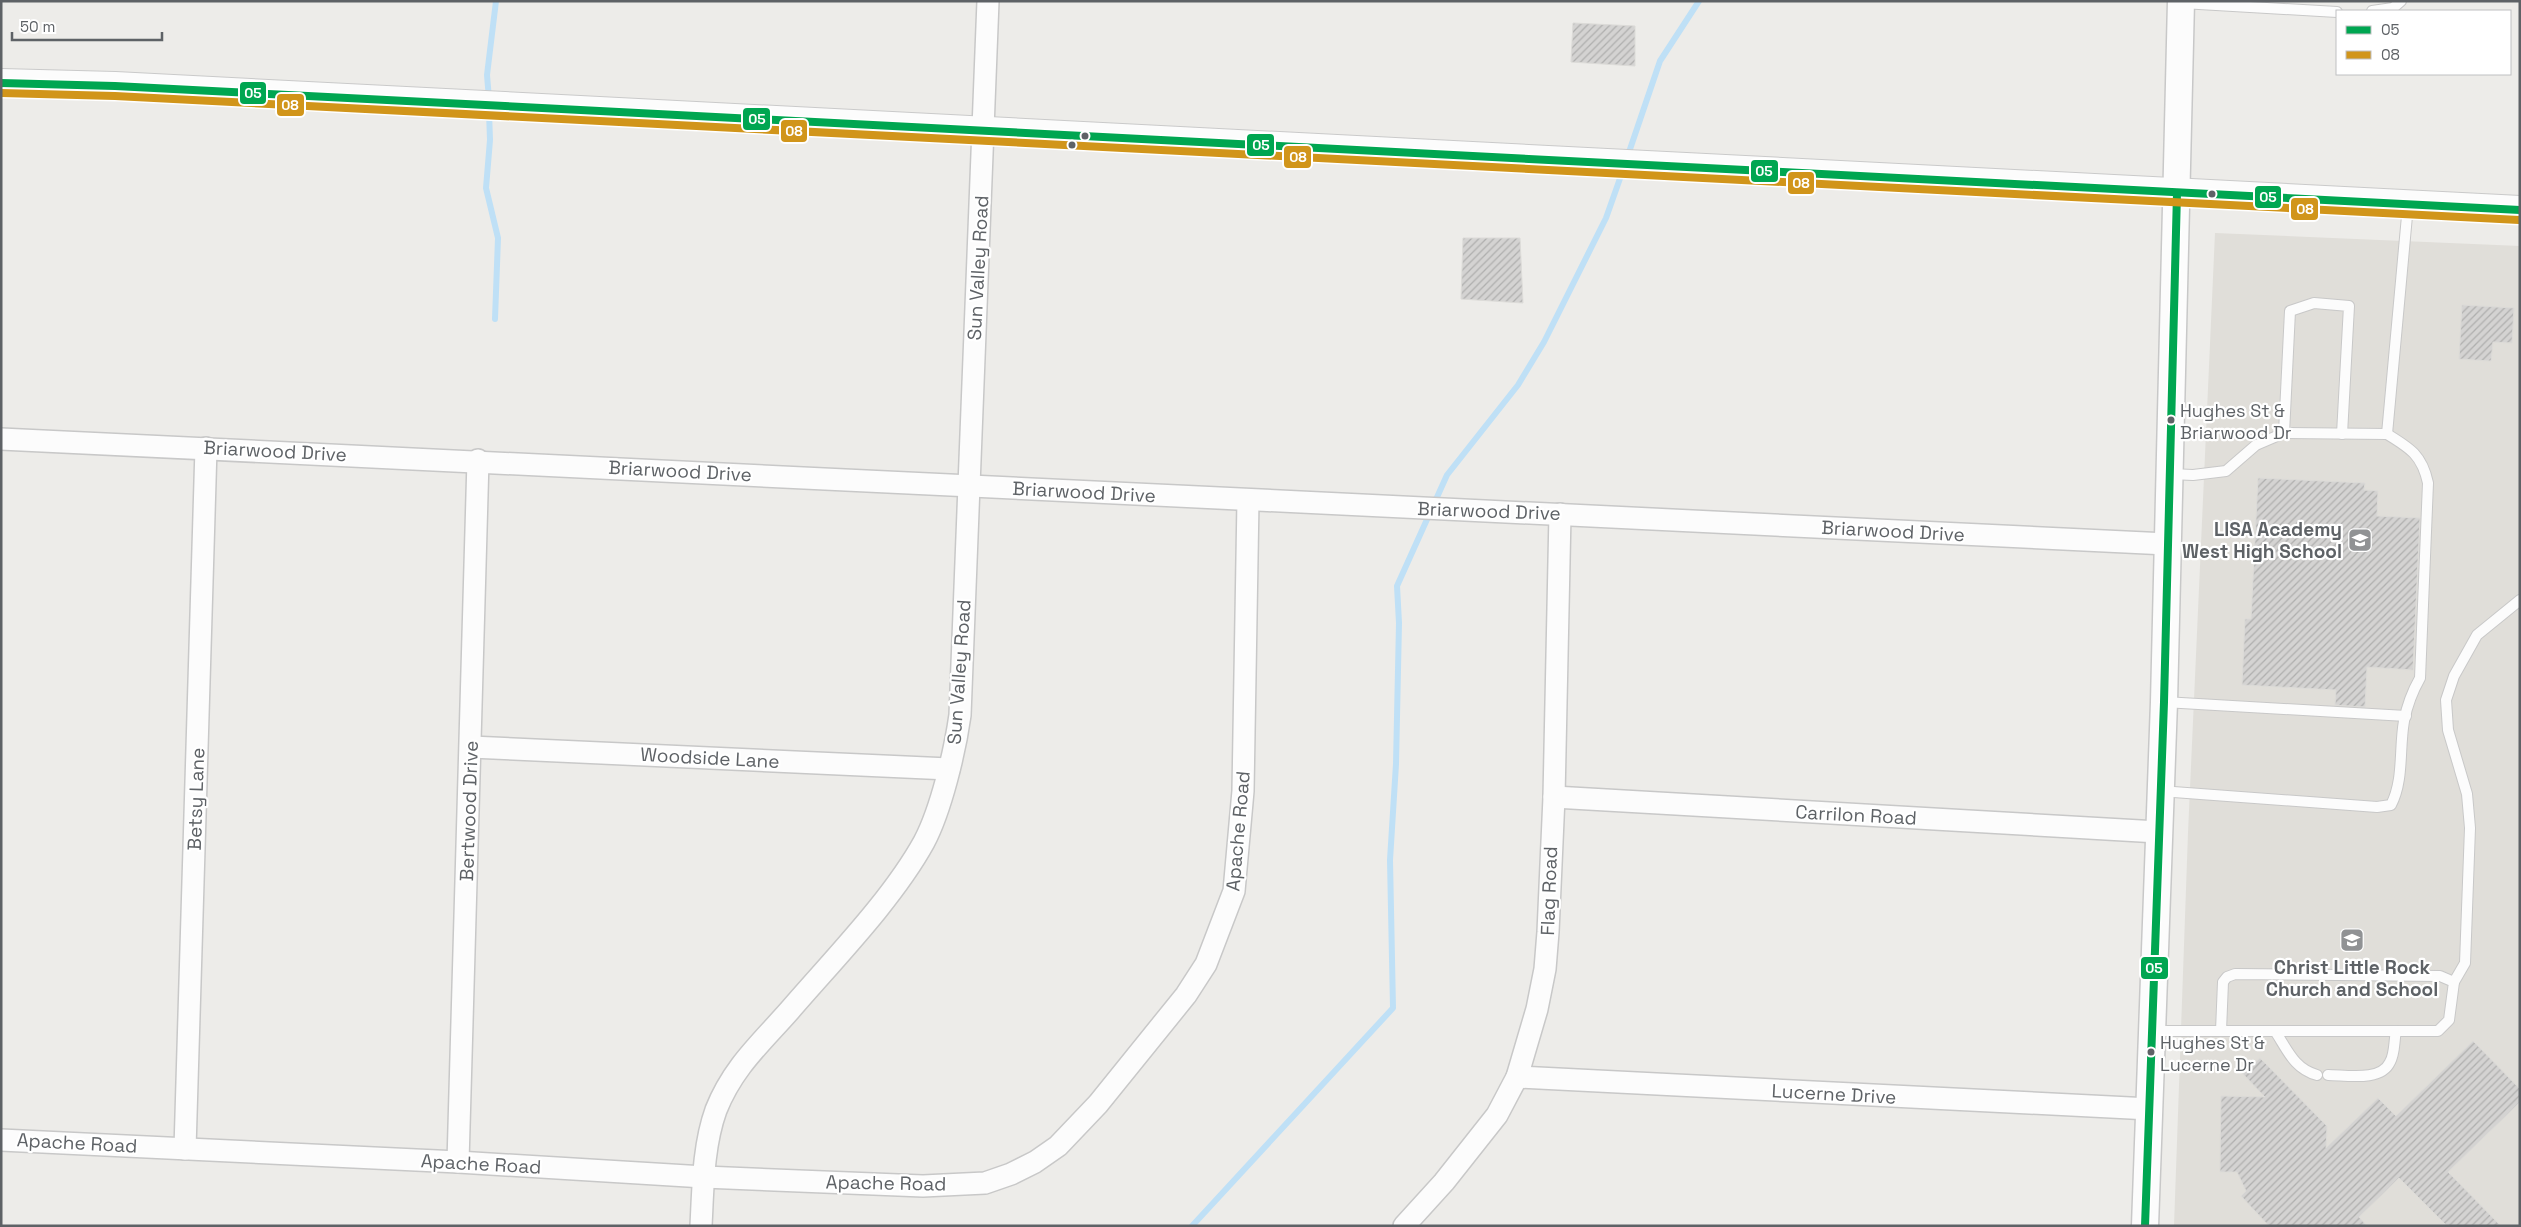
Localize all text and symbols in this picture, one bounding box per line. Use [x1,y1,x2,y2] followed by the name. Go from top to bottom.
[12,10,162,42] scale bar
[2336,10,2511,75] legend
[20,17,55,36] text: 50 m
[2381,20,2400,39] text: 05
[2381,45,2400,64] text: 08
[239,81,267,105] line badge: 05
[244,84,262,102] text: 05
[276,93,305,117] line badge: 08
[281,96,299,114] text: 08
[742,107,771,131] line badge: 05
[748,110,766,128] text: 05
[780,119,808,143] line badge: 08
[785,122,803,140] text: 08
[1080,131,1090,141] unlabelled marker
[1246,133,1275,157] line badge: 05
[1252,136,1270,154] text: 05
[1067,140,1077,150] unlabelled marker
[1283,145,1312,169] line badge: 08
[1289,148,1307,166] text: 08
[1750,159,1779,183] line badge: 05
[1755,162,1773,180] text: 05
[1787,171,1815,195] line badge: 08
[1792,174,1810,192] text: 08
[2254,185,2282,209] line badge: 05
[2259,188,2277,206] text: 05
[2207,189,2217,199] unlabelled marker
[962,195,994,341] street label: Sun Valley Road
[2290,197,2319,221] line badge: 08
[2296,200,2314,218] text: 08
[2180,399,2292,444] place label: Hughes St & Briarwood Dr
[2166,415,2176,425] marker: Hughes St & Briarwood Dr
[203,435,347,467] street label: Briarwood Drive
[608,455,752,487] street label: Briarwood Drive
[1012,476,1156,508] street label: Briarwood Drive
[1417,496,1561,526] street label: Briarwood Drive
[1821,515,1965,547] street label: Briarwood Drive
[2182,517,2342,564] place label: LISA Academy West High School
[2347,527,2373,553] school or university icon: LISA Academy West High School
[941,599,977,745] street label: Sun Valley Road
[454,740,484,882] street label: Bertwood Drive
[640,742,780,774] street label: Woodside Lane
[182,747,210,851] street label: Betsy Lane
[1220,770,1256,892] street label: Apache Road
[1795,799,1917,831] street label: Carrilon Road
[1535,846,1563,936] street label: Flag Road
[2339,927,2365,953] school or university icon: Christ Little Rock Church and School
[2266,955,2438,1002] place label: Christ Little Rock Church and School
[2140,956,2169,980] line badge: 05
[2145,959,2163,977] text: 05
[2160,1031,2265,1076] place label: Hughes St & Lucerne Dr
[2146,1047,2156,1057] marker: Hughes St & Lucerne Dr
[1771,1078,1897,1110] street label: Lucerne Drive
[16,1127,138,1159] street label: Apache Road
[420,1148,542,1180] street label: Apache Road
[825,1169,947,1197] street label: Apache Road

